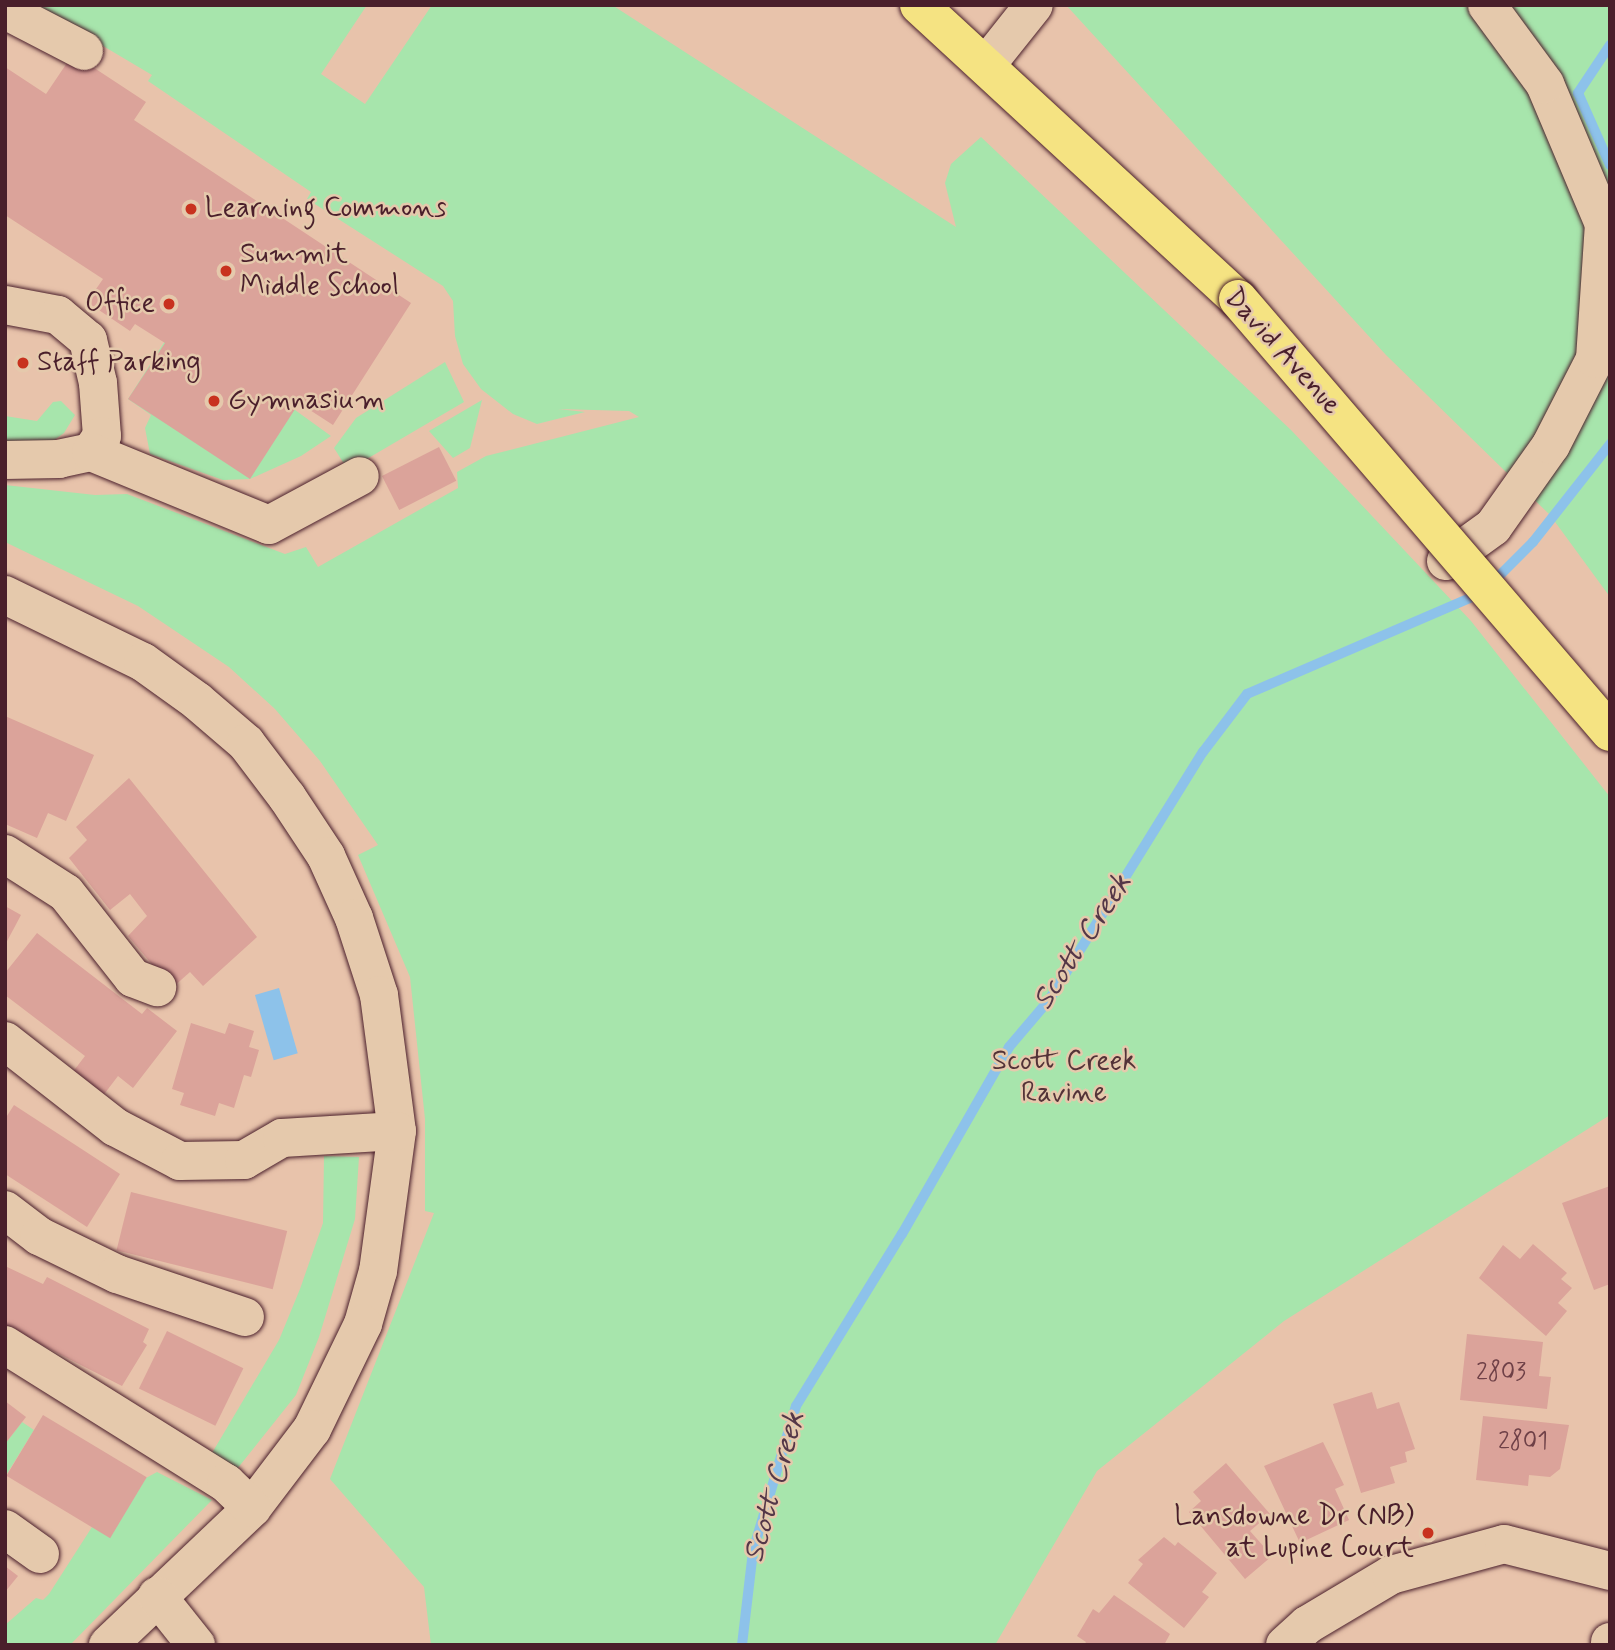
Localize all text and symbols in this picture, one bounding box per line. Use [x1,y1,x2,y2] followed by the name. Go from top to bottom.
[205,192,450,226] place label: Learning Commons
[183,201,199,217] marker: Learning Commons
[240,238,400,304] place label: Summit Middle School
[218,263,234,279] marker: Summit Middle School
[1215,280,1349,424] street label: David Avenue
[85,287,155,321] place label: Office
[161,296,177,312] marker: Office
[37,346,197,380] place label: Staff Parking
[15,355,31,371] marker: Staff Parking
[228,384,385,418] place label: Gymnasium
[206,393,222,409] marker: Gymnasium
[1026,867,1140,1017] water label: Scott Creek
[992,1045,1136,1111] park label: Scott Creek Ravine
[1476,1359,1526,1387] house number: 2803
[736,1408,814,1566] water label: Scott Creek
[1498,1428,1548,1456] house number: 2801
[1174,1500,1414,1566] place label: Lansdowne Dr (NB) at Lupine Court
[1420,1525,1436,1541] marker: Lansdowne Dr (NB) at Lupine Court

